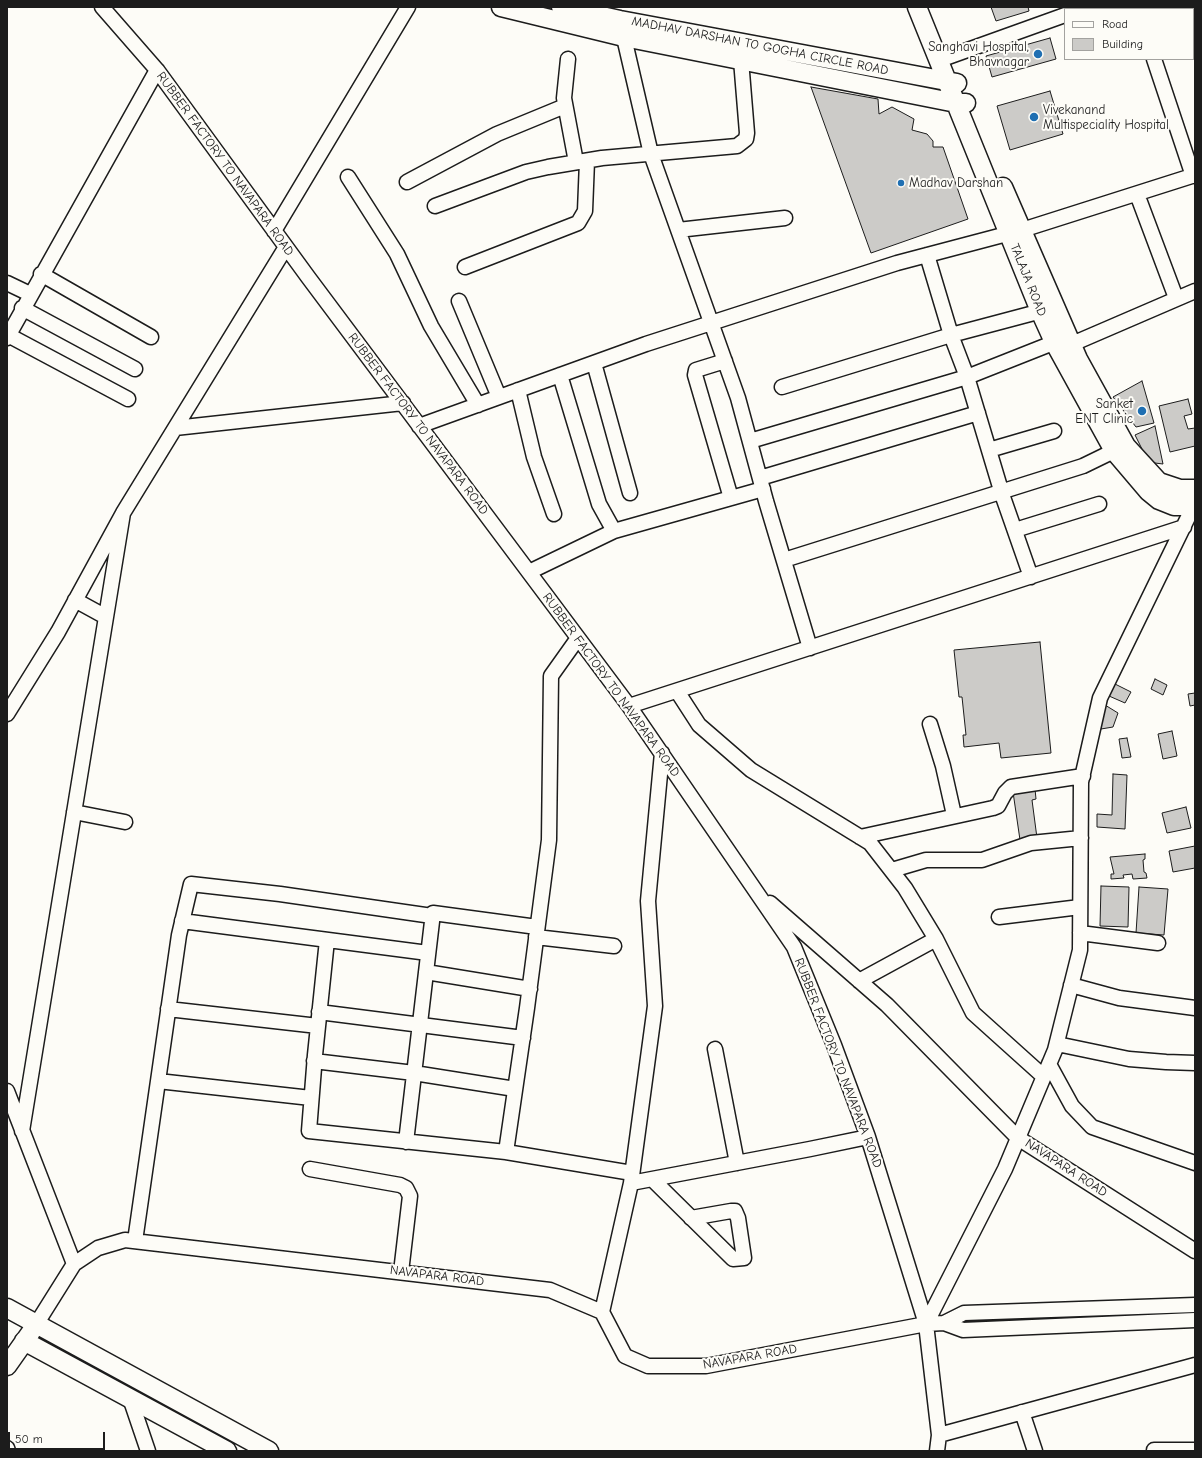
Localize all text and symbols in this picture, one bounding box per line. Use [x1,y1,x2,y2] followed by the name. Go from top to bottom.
[1064,8,1194,60] legend
[630,13,890,79] street label: MADHAV DARSHAN TO GOGHA CIRCLE ROAD
[1102,17,1128,31] text: Road
[1102,37,1143,51] text: Building
[928,39,1029,70] place label: Sanghavi Hospital, Bhavnagar
[1032,48,1044,60] marker: Sanghavi Hospital, Bhavnagar
[153,69,297,259] street label: RUBBER FACTORY TO NAVAPARA ROAD
[1043,102,1169,133] place label: Vivekanand Multispeciality Hospital
[1028,111,1040,123] marker: Vivekanand Multispeciality Hospital
[909,175,1003,191] place label: Madhav Darshan
[896,178,906,188] marker: Madhav Darshan
[1006,241,1050,319] street label: TALAJA ROAD
[344,330,492,518] street label: RUBBER FACTORY TO NAVAPARA ROAD
[1075,396,1133,427] place label: Sanket ENT Clinic
[1136,405,1148,417] marker: Sanket ENT Clinic
[539,590,683,780] street label: RUBBER FACTORY TO NAVAPARA ROAD
[791,956,885,1170] street label: RUBBER FACTORY TO NAVAPARA ROAD
[1022,1136,1110,1200] street label: NAVAPARA ROAD
[389,1262,485,1290] street label: NAVAPARA ROAD
[702,1341,798,1373] street label: NAVAPARA ROAD
[10,1424,107,1450] scale bar
[15,1432,43,1446] text: 50 m

